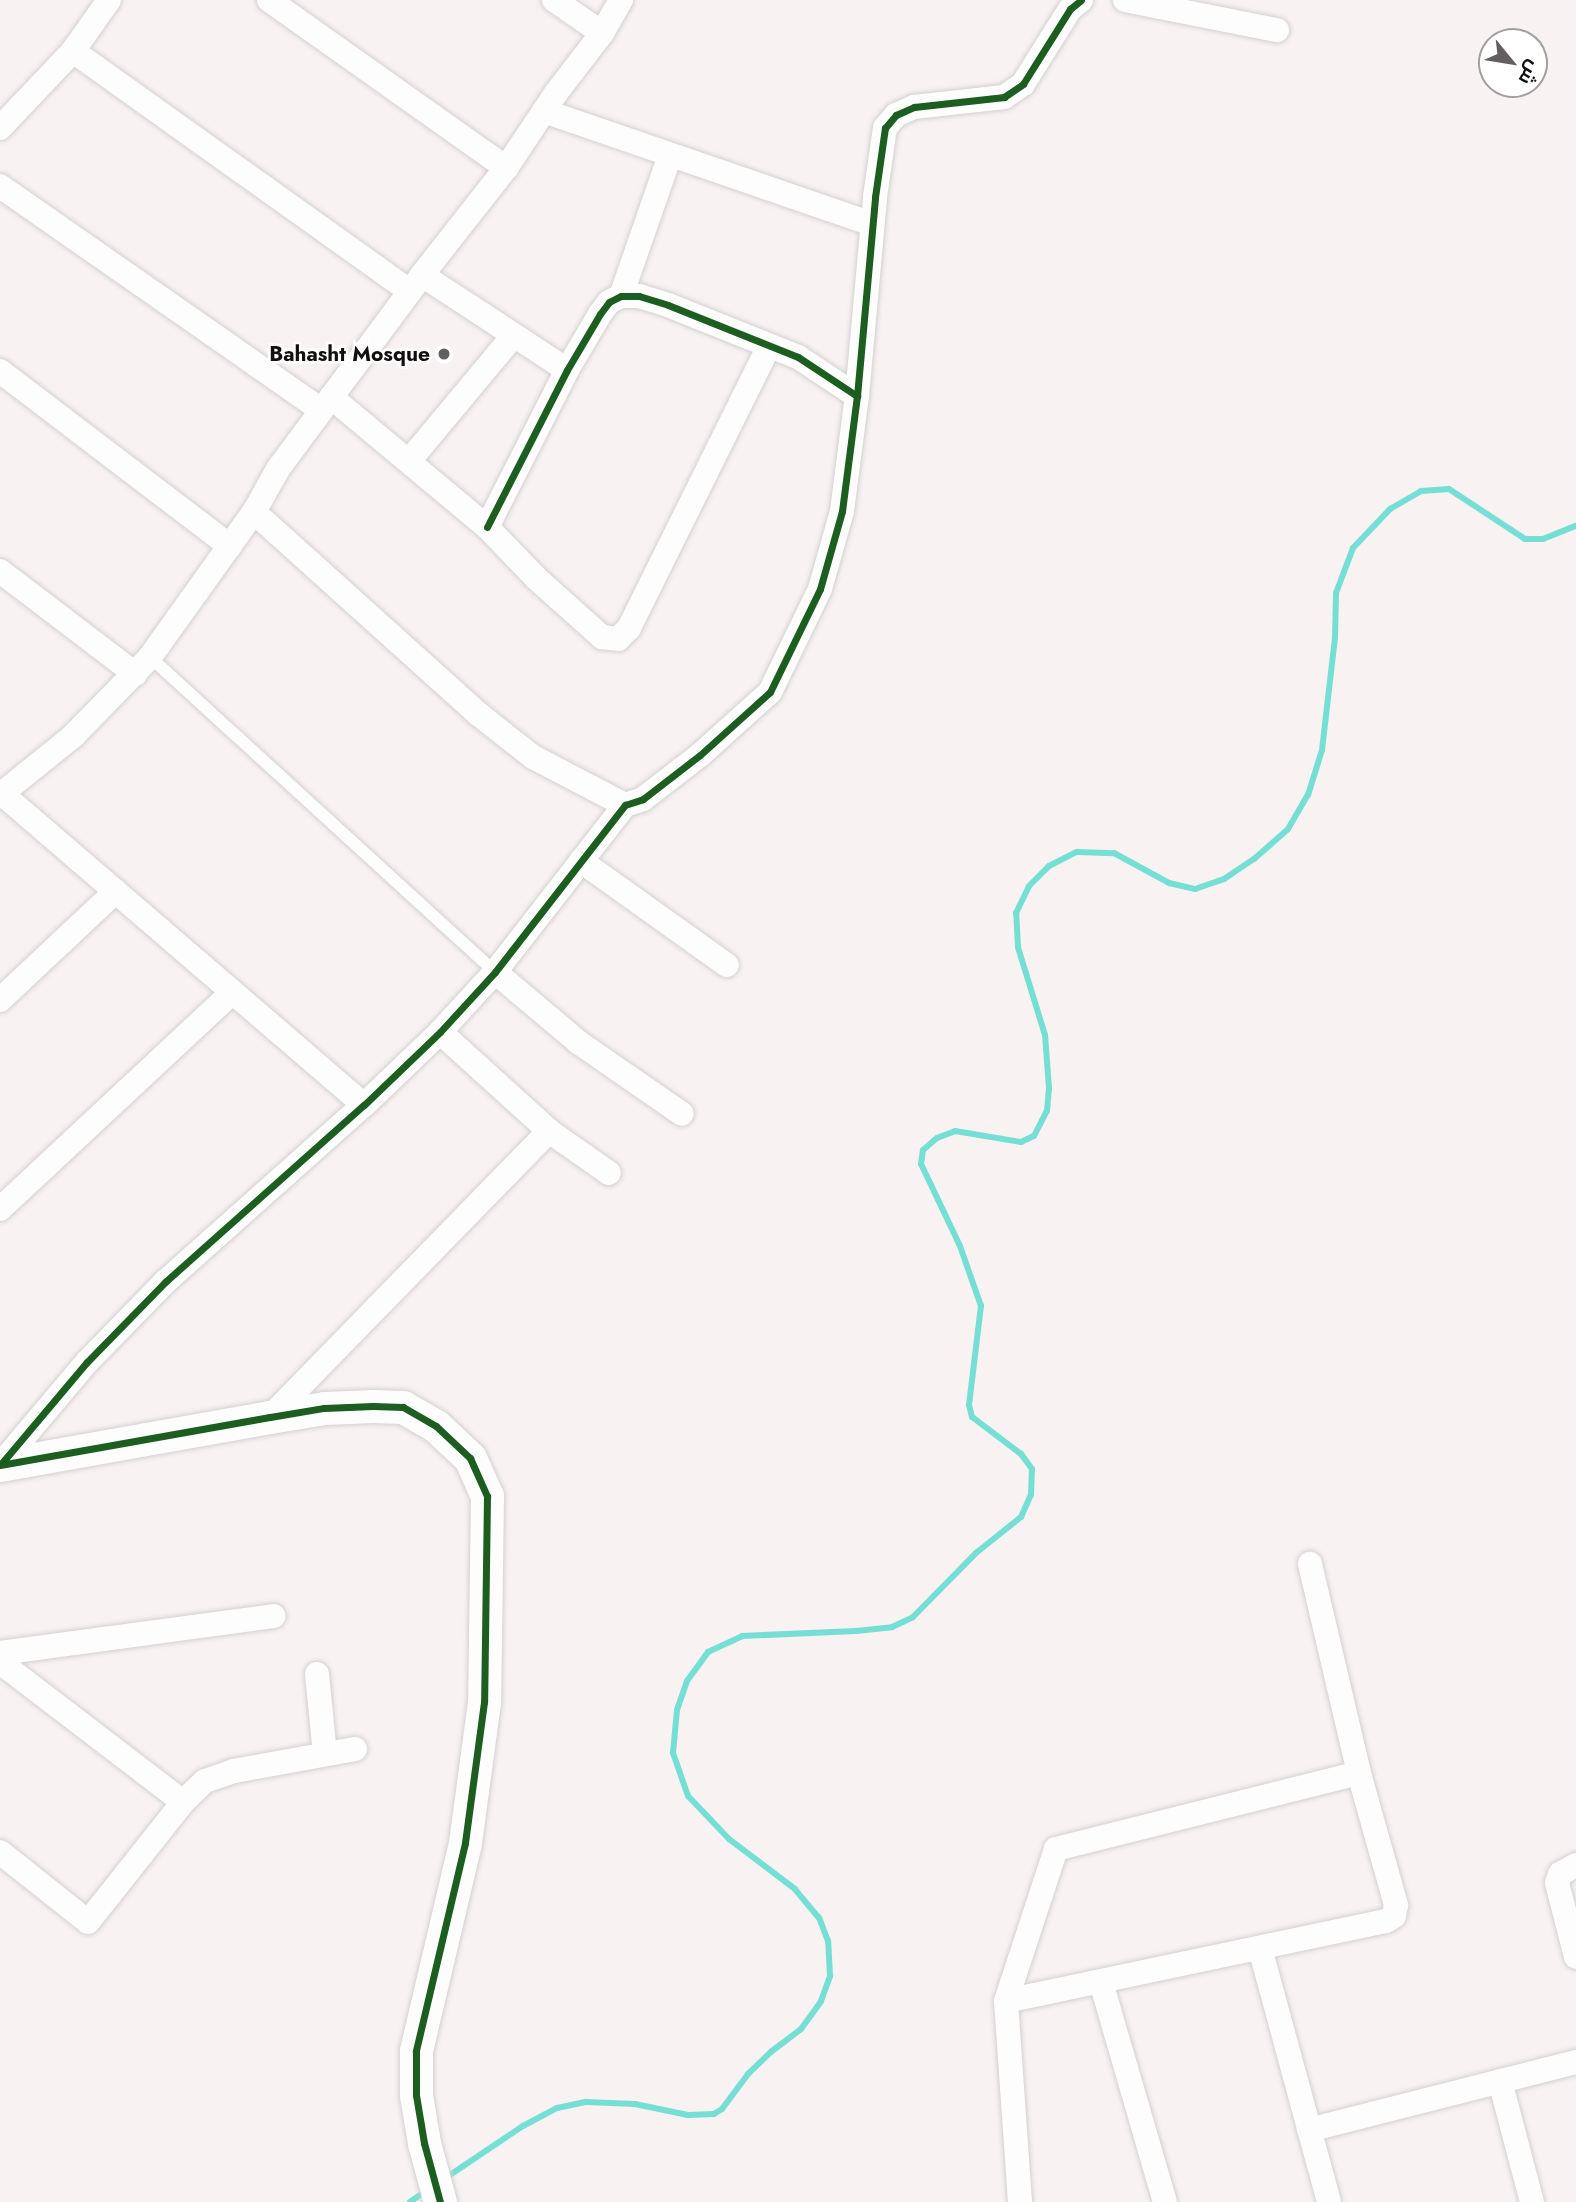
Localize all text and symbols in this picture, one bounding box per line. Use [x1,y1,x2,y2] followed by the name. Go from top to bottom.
[1478,28,1548,98] north arrow
[1512,55,1548,90] text: ش
[269,341,430,367] place label: Bahasht Mosque
[436,346,452,362] marker: Bahasht Mosque

